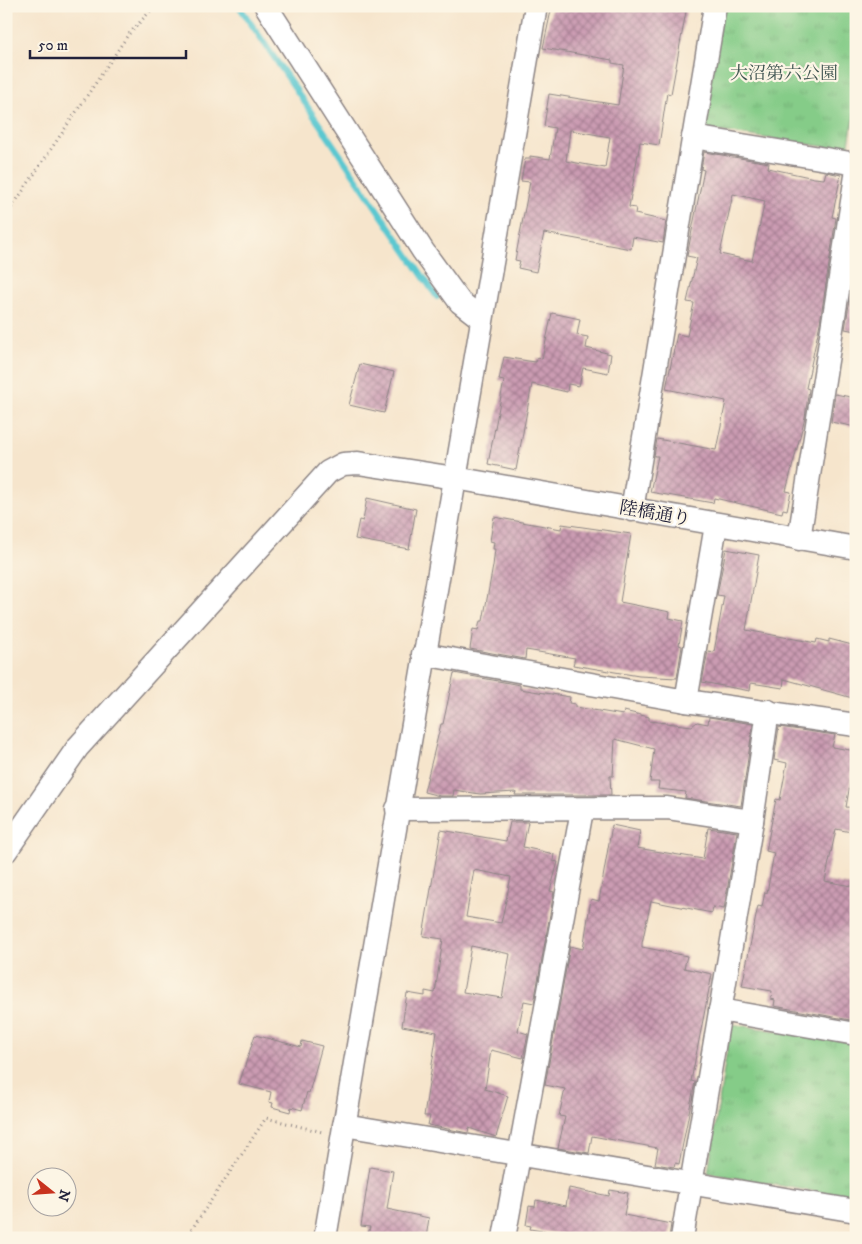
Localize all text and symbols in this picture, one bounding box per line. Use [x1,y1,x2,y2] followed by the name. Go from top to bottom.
[30,28,186,60] scale bar
[38,36,68,55] text: 50 m
[730,63,838,85] park label: 大沼第六公園
[618,497,692,531] street label: 陸橋通り
[28,1166,78,1216] north arrow
[53,1187,74,1204] text: N

